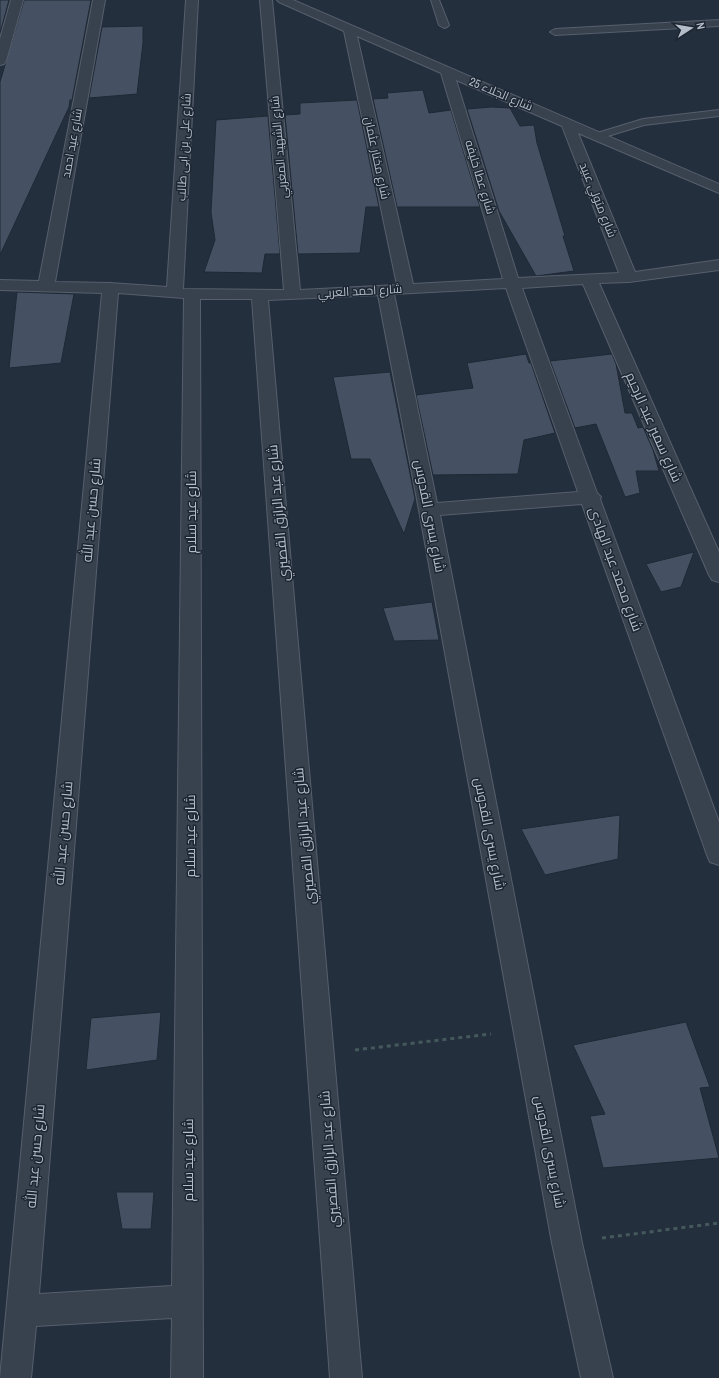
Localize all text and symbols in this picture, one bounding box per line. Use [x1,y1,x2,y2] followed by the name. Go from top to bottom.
[671,8,711,48] north arrow
[693,21,708,31] text: N
[467,73,535,115] street label: شارع الجلاء 25
[173,93,195,201] street label: شارع على بن ابى طالب
[267,95,293,199] street label: شارع الشهيد المغربي
[58,107,86,179] street label: شارع عيد احمد
[360,115,394,201] street label: شارع مختار عثمان
[461,138,499,216] street label: شارع عطا خليفه
[574,160,620,241] street label: شارع متولي عبيد
[317,281,403,303] street label: شارع احمد العربي
[621,369,686,485] street label: شارع سمير عبد الرحيم
[263,444,296,582] street label: شارع عبد الرازق القصيري
[77,457,105,563] street label: شارع حسن عبد الله
[410,458,450,574] street label: شارع يسرى القدوس
[182,470,201,554] street label: شارع عيد سلام
[585,504,647,634] street label: شارع محمد عبد الهادى
[289,767,322,905] street label: شارع عبد الرازق القصيري
[470,776,510,892] street label: شارع يسرى القدوس
[49,780,77,886] street label: شارع حسن عبد الله
[181,794,200,878] street label: شارع عيد سلام
[315,1090,346,1228] street label: شارع عبد الرازق القصيري
[530,1094,570,1210] street label: شارع يسرى القدوس
[21,1103,49,1209] street label: شارع حسن عبد الله
[179,1118,198,1202] street label: شارع عيد سلام

